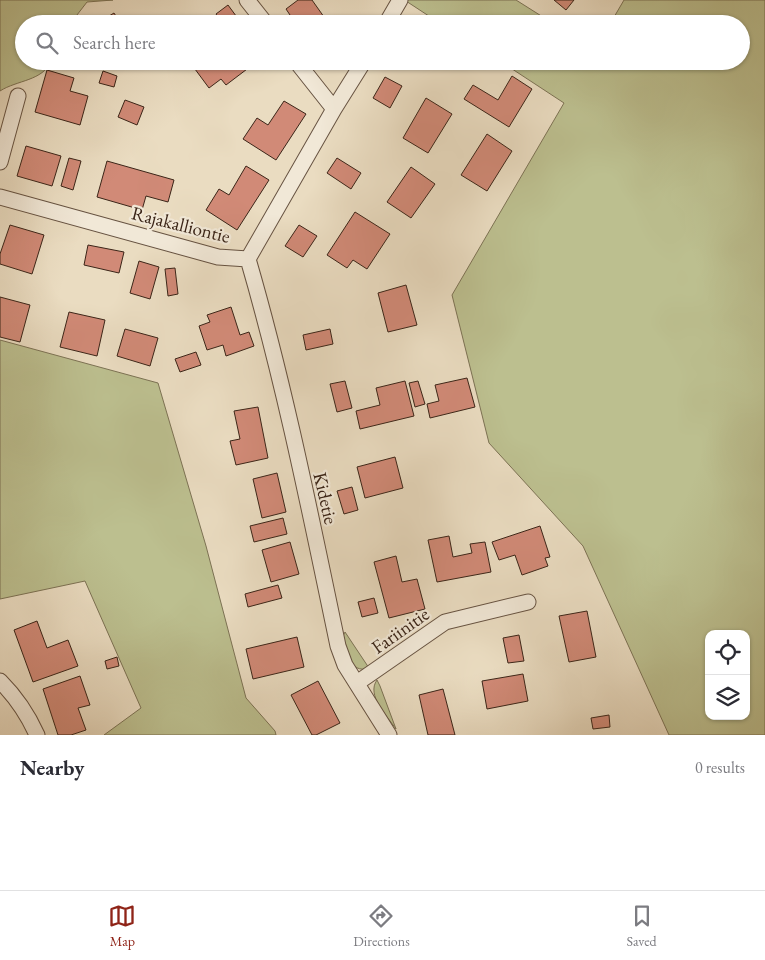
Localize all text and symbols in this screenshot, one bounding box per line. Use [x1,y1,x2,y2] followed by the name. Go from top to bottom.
[15,15,750,70] search box
[33,29,61,57] icon: search
[73,30,155,55] text: Search here
[129,200,233,249] street label: Rajakalliontie
[307,470,344,527] street label: Kidetie
[366,601,434,659] street label: Fariinitie
[705,630,750,720] map controls
[705,630,750,675] button: locate
[705,675,750,720] button: layers
[20,754,84,781] text: Nearby
[695,757,745,778] text: 0 results
[108,902,136,950] tab: Map
[353,902,410,950] tab: Directions
[627,902,657,950] tab: Saved

